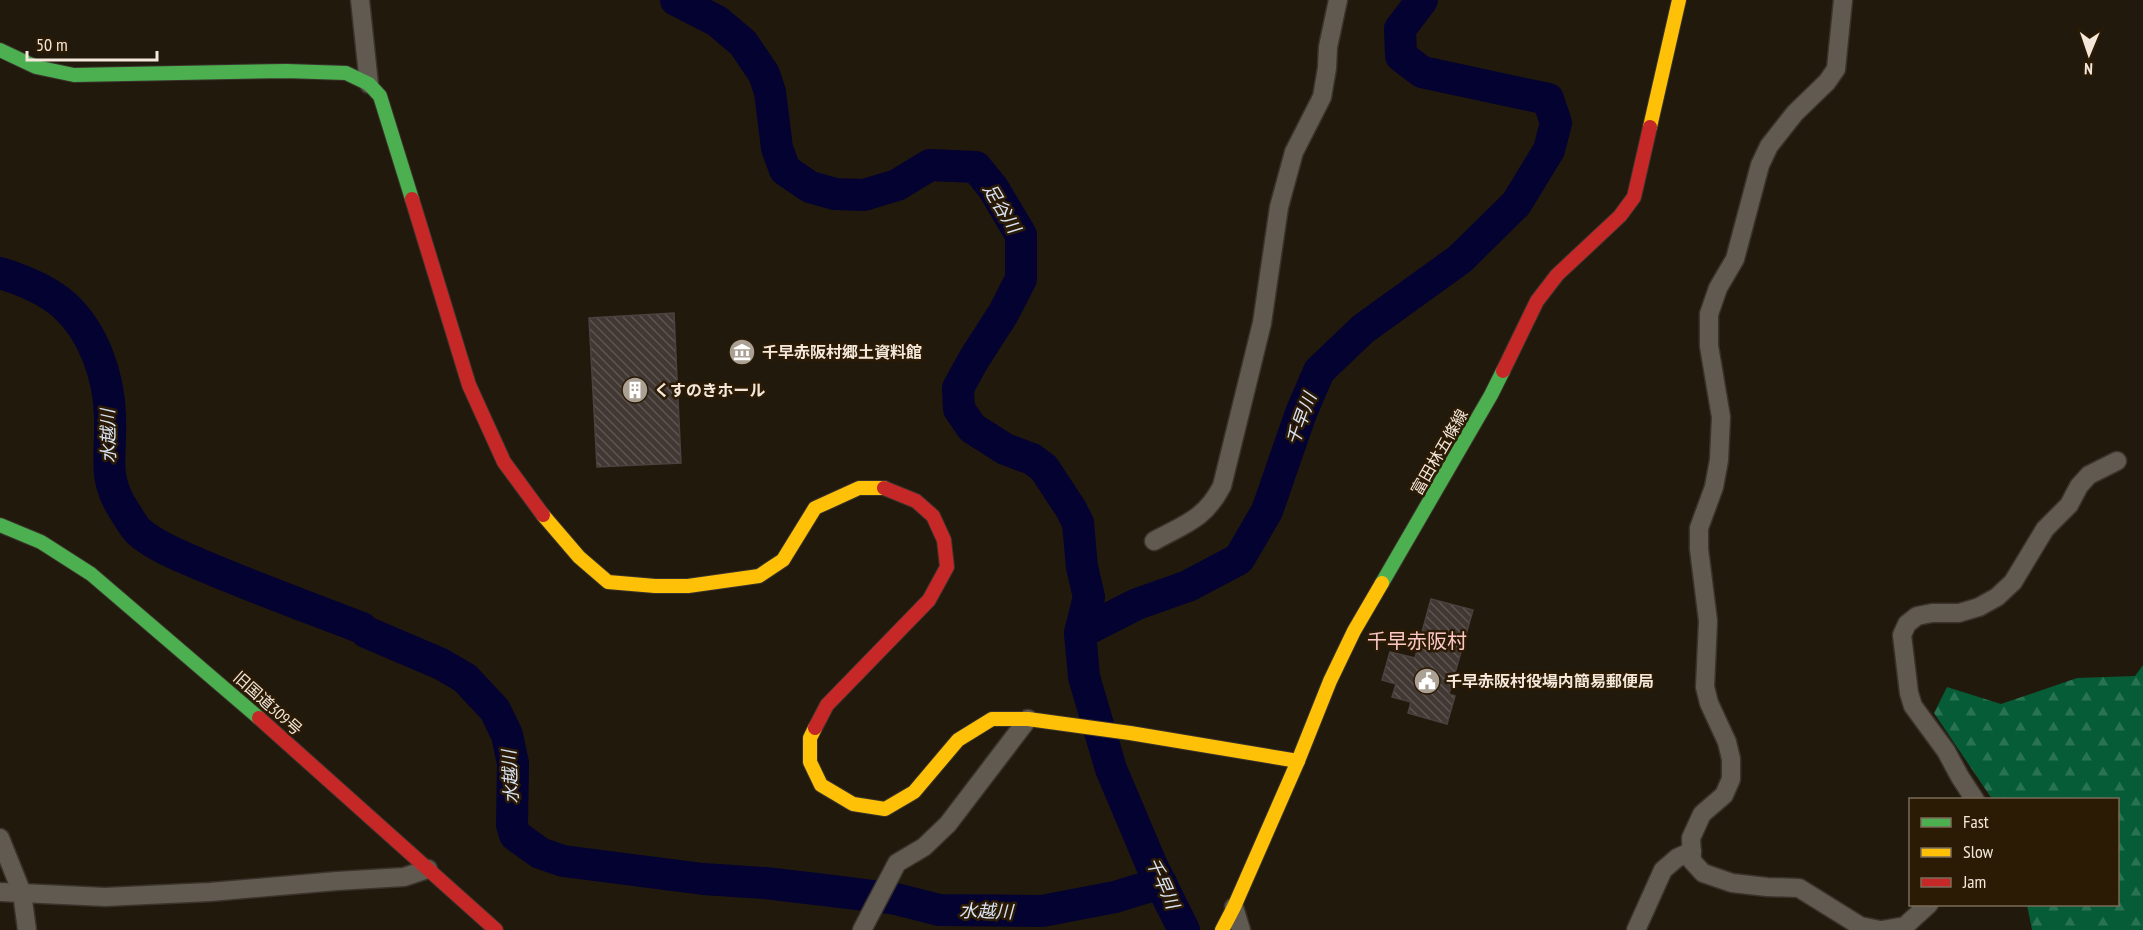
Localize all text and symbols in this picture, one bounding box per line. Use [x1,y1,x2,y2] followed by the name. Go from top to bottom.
[27,24,158,62] scale bar
[2059,24,2119,84] north arrow
[36,33,68,56] text: 50 m
[2084,59,2093,79] text: N
[978,179,1027,239] water label: 足谷川
[727,337,757,367] museum icon: 千早赤阪村郷土資料館
[762,342,922,362] place label: 千早赤阪村郷土資料館
[620,375,650,405] building icon: くすのきホール
[654,380,766,400] place label: くすのきホール
[1281,388,1322,448] water label: 千早川
[1406,405,1472,499] street label: 富田林五條線
[96,407,120,463] water label: 水越川
[1367,628,1467,654] district label: 千早赤阪村
[1412,666,1442,696] public building icon: 千早赤阪村役場内簡易郵便局
[229,667,307,739] street label: 旧国道309号
[1446,671,1654,691] place label: 千早赤阪村役場内簡易郵便局
[497,747,523,805] water label: 水越川
[1909,798,2119,906] legend
[1963,810,1989,833] text: Fast
[1963,840,1994,863] text: Slow
[1142,854,1185,914] water label: 千早川
[1962,870,1986,893] text: Jam
[959,899,1015,923] water label: 水越川

